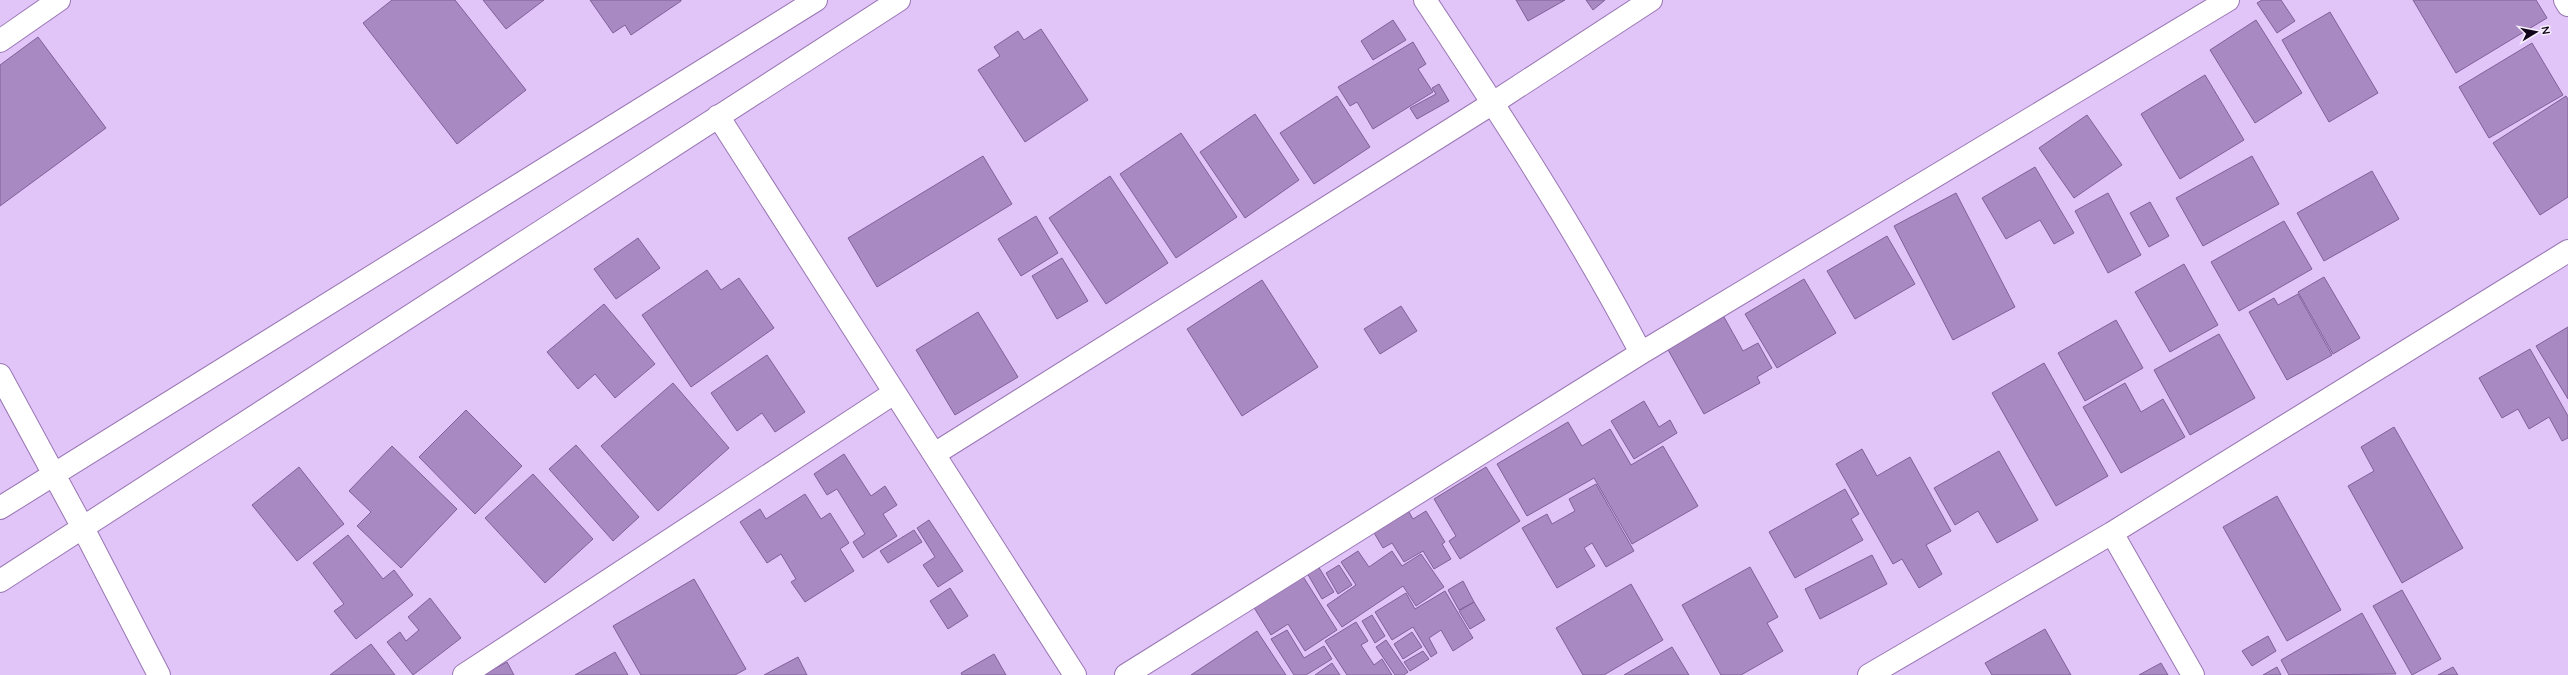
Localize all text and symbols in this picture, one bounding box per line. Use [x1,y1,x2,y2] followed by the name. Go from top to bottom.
[2516,12,2556,52] north arrow
[2538,25,2553,35] text: N

